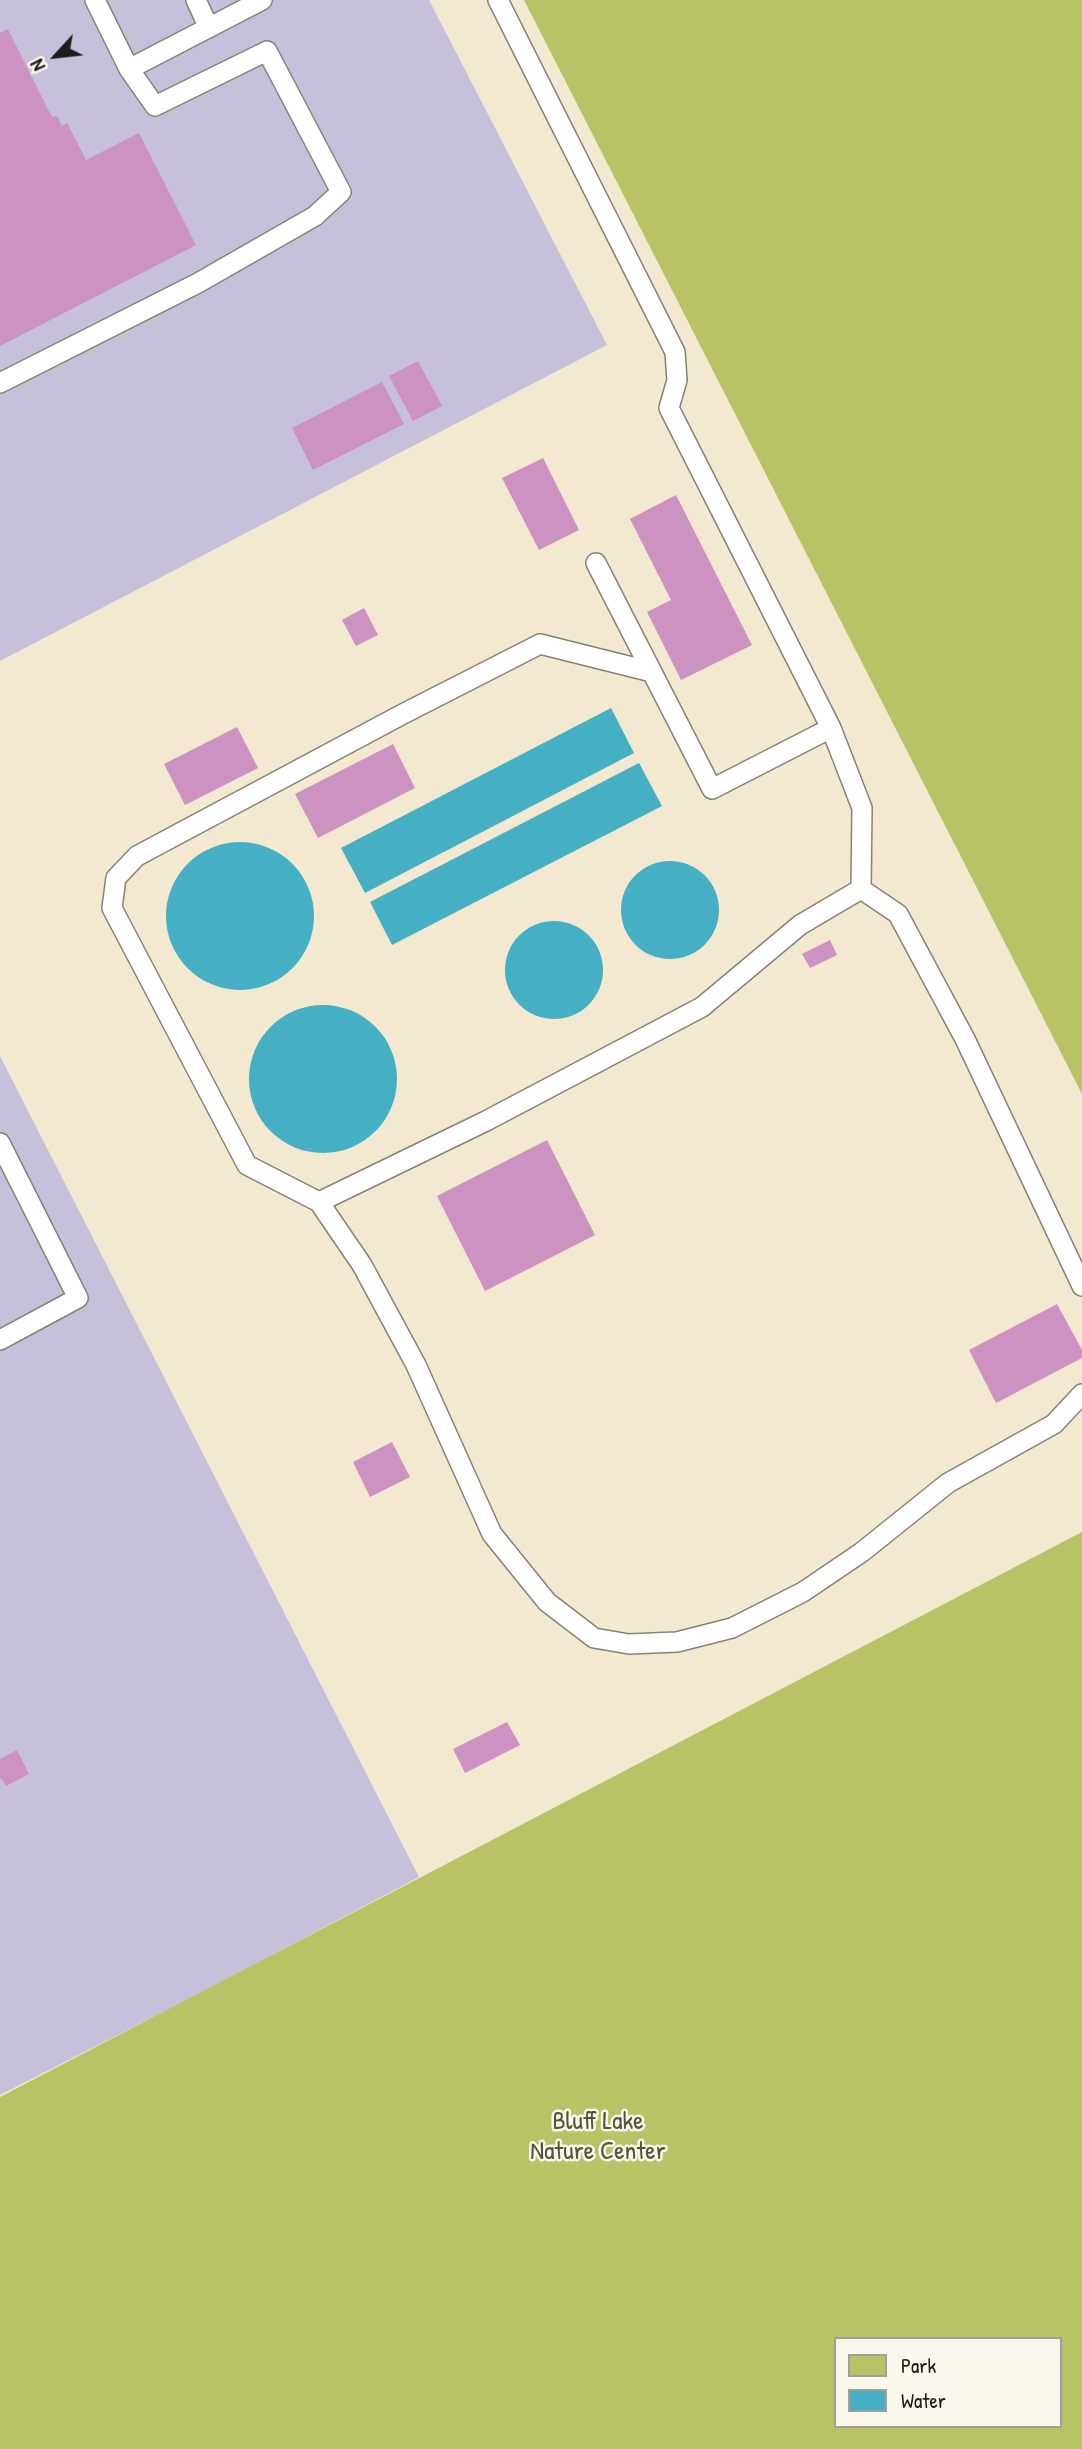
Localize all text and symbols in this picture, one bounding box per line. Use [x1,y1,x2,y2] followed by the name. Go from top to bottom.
[21,21,91,91] north arrow
[23,55,51,76] text: N
[530,2106,666,2168] park label: Bluff Lake Nature Center
[834,2337,1061,2428] legend
[901,2351,936,2380] text: Park
[901,2386,946,2415] text: Water

